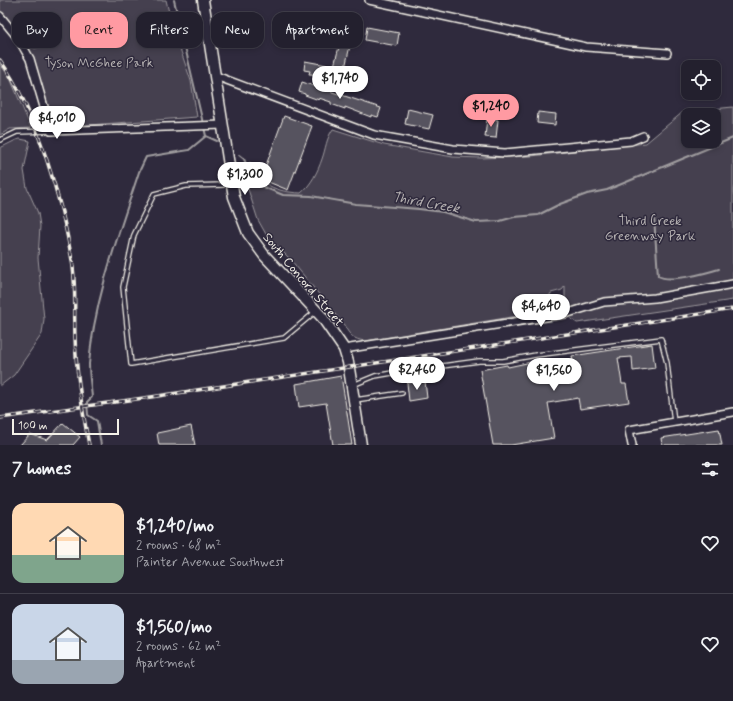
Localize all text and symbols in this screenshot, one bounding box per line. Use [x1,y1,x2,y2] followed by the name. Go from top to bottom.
[12,12,62,48] chip: Buy
[70,12,128,48] chip: Rent
[136,12,203,48] chip: Filters
[211,12,264,48] chip: New
[272,12,363,48] chip: Apartment
[45,55,154,72] park label: Tyson McGhee Park
[681,60,721,148] map controls
[681,60,721,100] button: locate
[307,66,373,100] pin: $1,740
[321,70,359,87] text: $1,740
[458,94,524,128] pin: $1,240
[472,98,510,115] text: $1,240
[24,106,90,140] pin: $4,010
[681,108,721,148] button: layers
[38,110,76,127] text: $4,010
[212,162,278,196] pin: $1,300
[227,166,263,183] text: $1,300
[391,188,462,218] water label: Third Creek
[605,213,696,245] park label: Third Creek Greenway Park
[259,230,347,330] street label: South Concord Street
[508,294,574,328] pin: $4,640
[521,298,561,315] text: $4,640
[384,357,450,391] pin: $2,460
[521,358,587,392] pin: $1,560
[398,361,436,378] text: $2,460
[536,362,572,379] text: $1,560
[12,417,119,436] scale bar
[18,419,48,433] text: 100 m
[12,458,71,480] text: 7 homes
[699,458,721,480] icon: filters
[136,515,214,537] text: $1,240/mo
[44,519,92,567] icon: home
[699,532,721,554] icon: heart
[136,537,221,554] text: 2 rooms · 68 m²
[136,554,284,571] text: Painter Avenue Southwest
[136,616,212,638] text: $1,560/mo
[44,620,92,668] icon: home
[699,633,721,655] icon: heart
[136,638,221,655] text: 2 rooms · 62 m²
[136,655,195,672] text: Apartment

